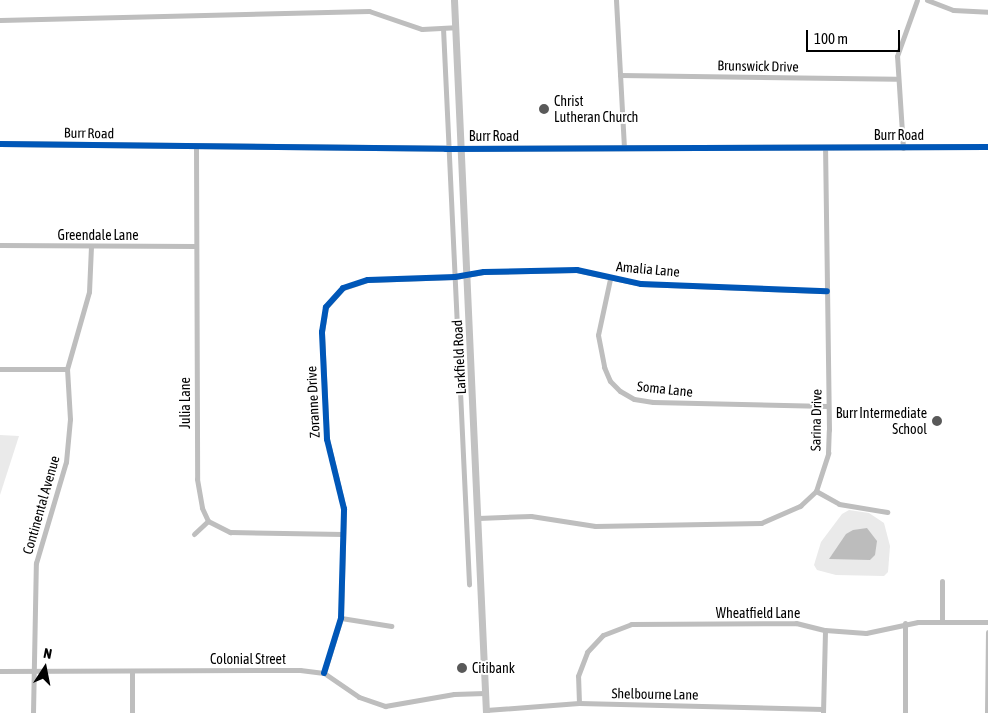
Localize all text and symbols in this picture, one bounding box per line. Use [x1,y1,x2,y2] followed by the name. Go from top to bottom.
[808,20,902,52] scale bar
[814,30,848,47] text: 100 m
[717,57,799,75] street label: Brunswick Drive
[554,93,638,125] place label: Christ Lutheran Church
[538,103,550,115] marker: Christ Lutheran Church
[64,124,114,142] street label: Burr Road
[874,127,924,143] street label: Burr Road
[469,128,519,144] street label: Burr Road
[57,227,139,243] street label: Greendale Lane
[615,258,681,280] street label: Amalia Lane
[449,319,469,395] street label: Larkfield Road
[303,365,323,439] street label: Zoranne Drive
[177,377,193,429] street label: Julia Lane
[636,378,694,400] street label: Soma Lane
[807,389,825,451] street label: Sarina Drive
[836,405,927,438] place label: Burr Intermediate School
[931,415,943,427] marker: Burr Intermediate School
[19,454,63,556] street label: Continental Avenue
[716,605,800,621] street label: Wheatfield Lane
[20,643,70,693] north arrow
[42,645,53,662] text: N
[210,651,286,667] street label: Colonial Street
[472,660,515,676] place label: Citibank
[456,662,468,674] marker: Citibank
[611,685,699,703] street label: Shelbourne Lane

